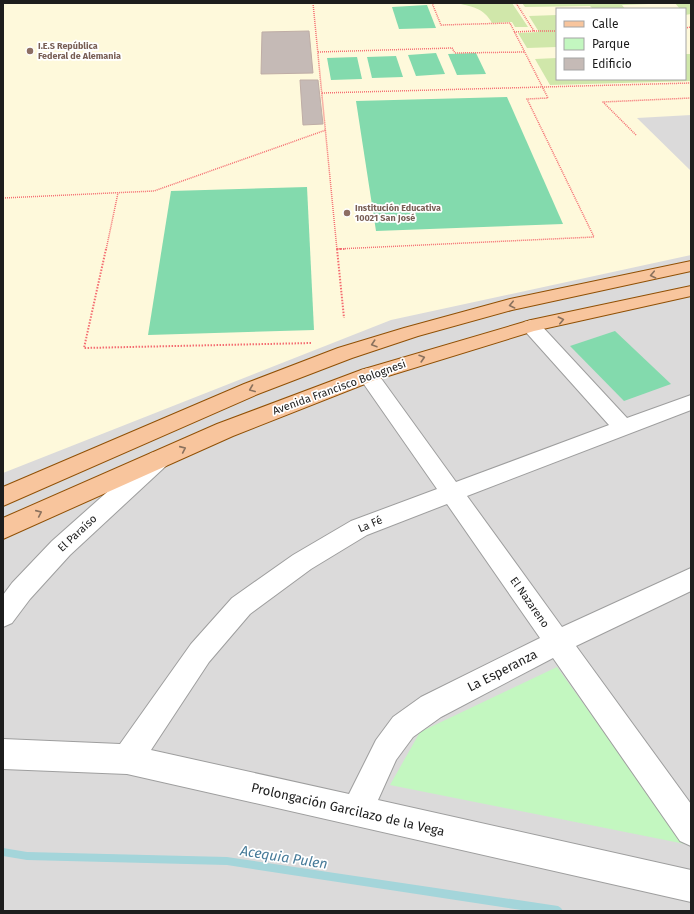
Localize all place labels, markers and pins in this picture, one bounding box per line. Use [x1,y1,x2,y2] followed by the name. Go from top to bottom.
[38,41,121,61] place label: I.E.S República Federal de Alemania
[25,46,35,56] marker: I.E.S República Federal de Alemania
[355,203,441,223] place label: Institución Educativa 10021 San José
[342,208,352,218] marker: Institución Educativa 10021 San José

